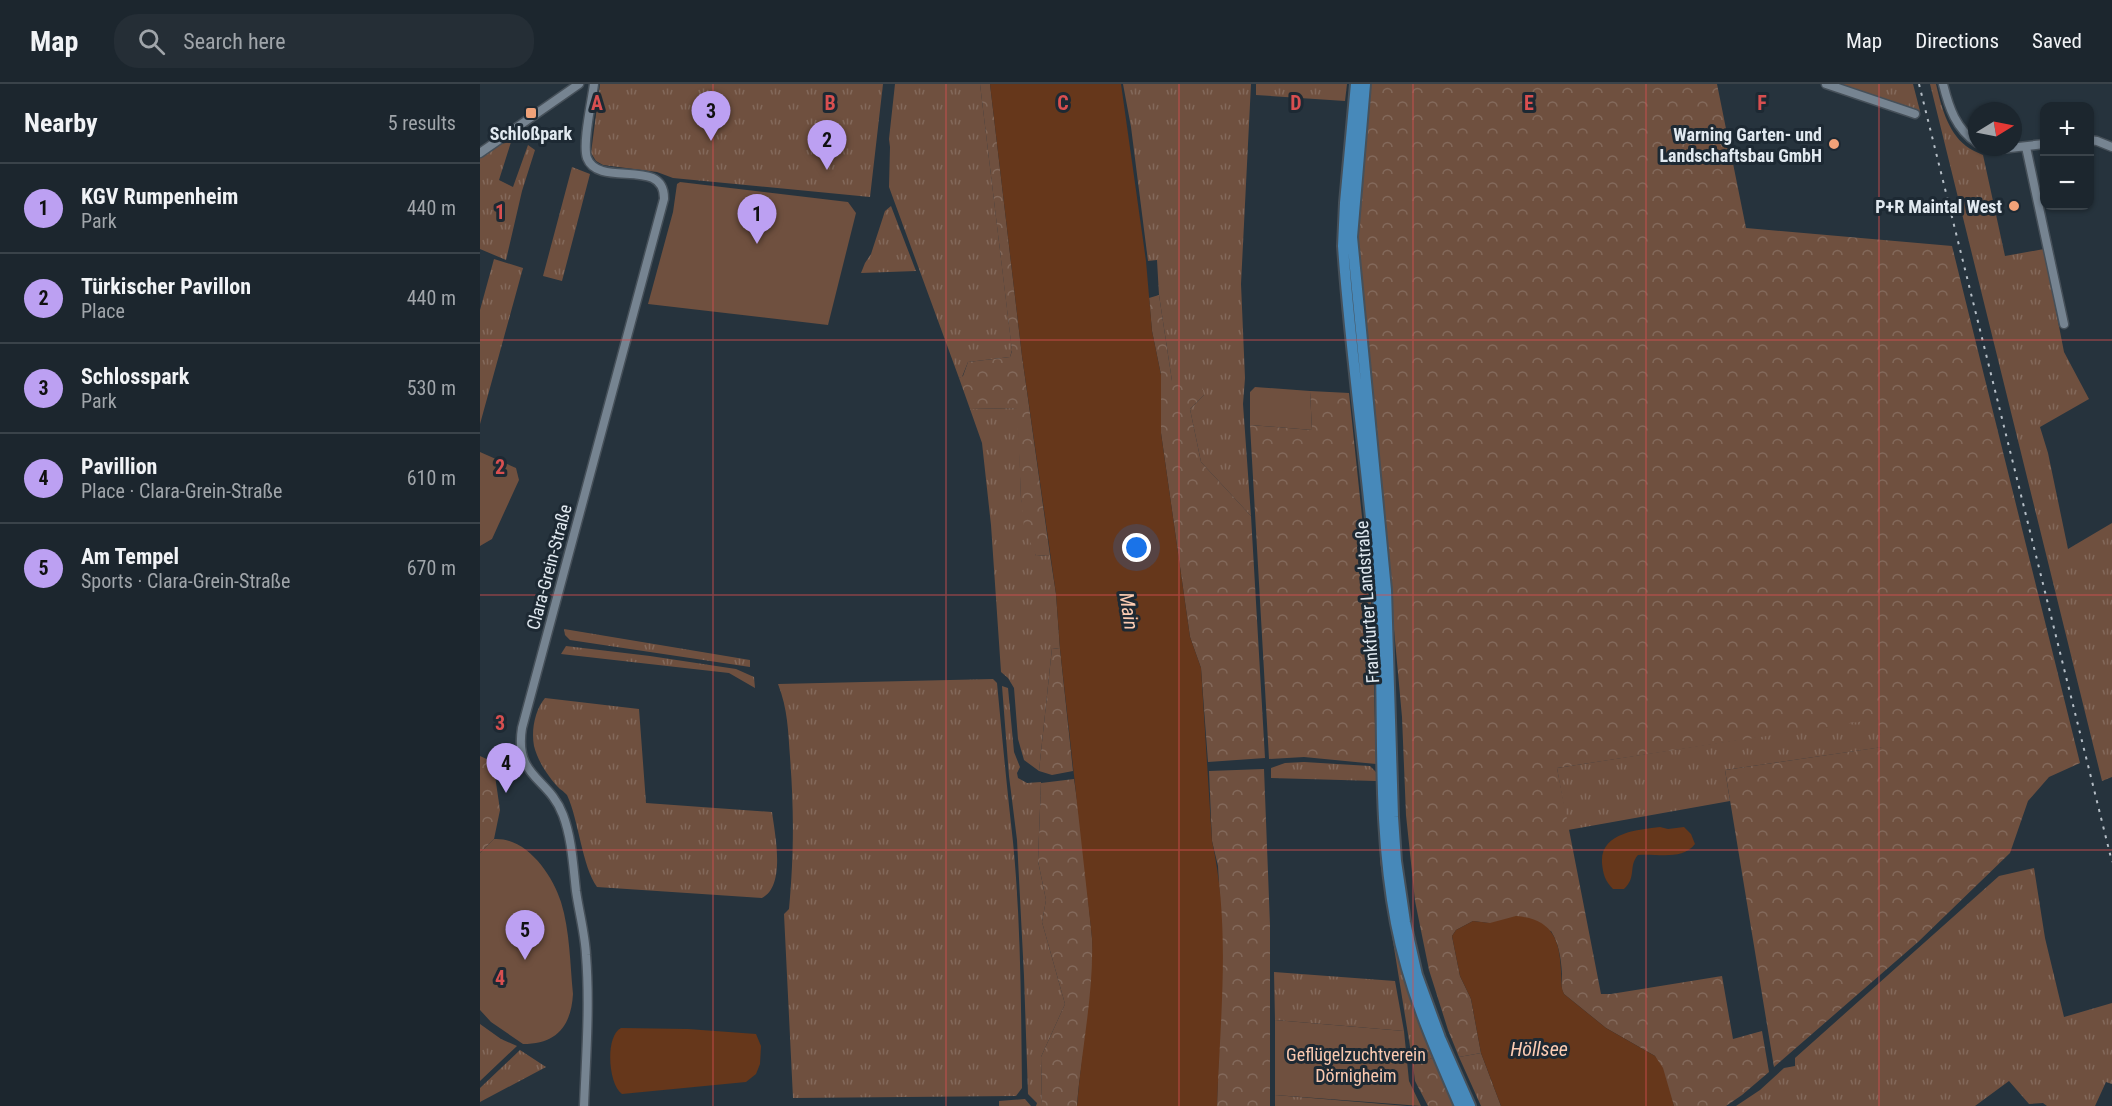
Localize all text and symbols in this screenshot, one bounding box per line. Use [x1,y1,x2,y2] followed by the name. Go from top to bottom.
[114,14,534,68] search box
[30,25,78,58] text: Map
[135,25,168,58] icon: search
[183,29,286,54] text: Search here
[1846,29,1882,53] text: Map
[1915,29,1999,53] text: Directions
[2032,29,2082,53] text: Saved
[591,91,603,115] text: A
[824,91,836,115] text: B
[1057,91,1069,115] text: C
[1290,91,1302,115] text: D
[1524,91,1534,115] text: E
[1757,91,1767,115] text: F
[692,92,730,141] pin: 3
[1968,102,2022,156] north arrow
[2040,102,2094,210] map controls
[2040,102,2094,156] button: +
[524,106,538,120] marker: Schloßpark
[24,108,98,138] text: Nearby
[388,111,456,135] text: 5 results
[808,120,846,170] pin: 2
[490,123,573,144] place label: Schloßpark
[1659,124,1822,166] place label: Warning Garten- und Landschaftsbau GmbH
[1827,137,1841,151] marker: Warning Garten- und Landschaftsbau GmbH
[2040,156,2094,210] button: −
[81,184,238,209] text: KGV Rumpenheim
[738,194,776,244] pin: 1
[38,196,49,220] text: 1
[407,196,456,220] text: 440 m
[1875,196,2002,217] place label: P+R Maintal West
[2007,199,2021,213] marker: P+R Maintal West
[495,200,505,224] text: 1
[81,209,117,233] text: Park
[81,274,251,299] text: Türkischer Pavillon
[38,286,49,310] text: 2
[407,286,456,310] text: 440 m
[81,299,125,323] text: Place
[81,364,189,389] text: Schlosspark
[38,376,49,400] text: 3
[407,376,456,400] text: 530 m
[81,389,117,413] text: Park
[81,454,157,479] text: Pavillion
[495,455,505,479] text: 2
[38,466,49,490] text: 4
[407,466,456,490] text: 610 m
[81,479,282,503] text: Place · Clara-Grein-Straße
[522,502,576,632] street label: Clara-Grein-Straße
[1351,520,1383,684] street label: Frankfurter Landstraße
[1122,533,1151,562] your location
[81,544,179,569] text: Am Tempel
[38,556,49,580] text: 5
[407,556,456,580] text: 670 m
[81,569,290,593] text: Sports · Clara-Grein-Straße
[1114,590,1144,632] water label: Main
[495,711,505,735] text: 3
[486,744,526,793] pin: 4
[506,910,544,960] pin: 5
[495,966,505,990] text: 4
[1510,1037,1568,1061] water label: Höllsee
[1286,1044,1426,1086] park label: Geflügelzuchtverein Dörnigheim

